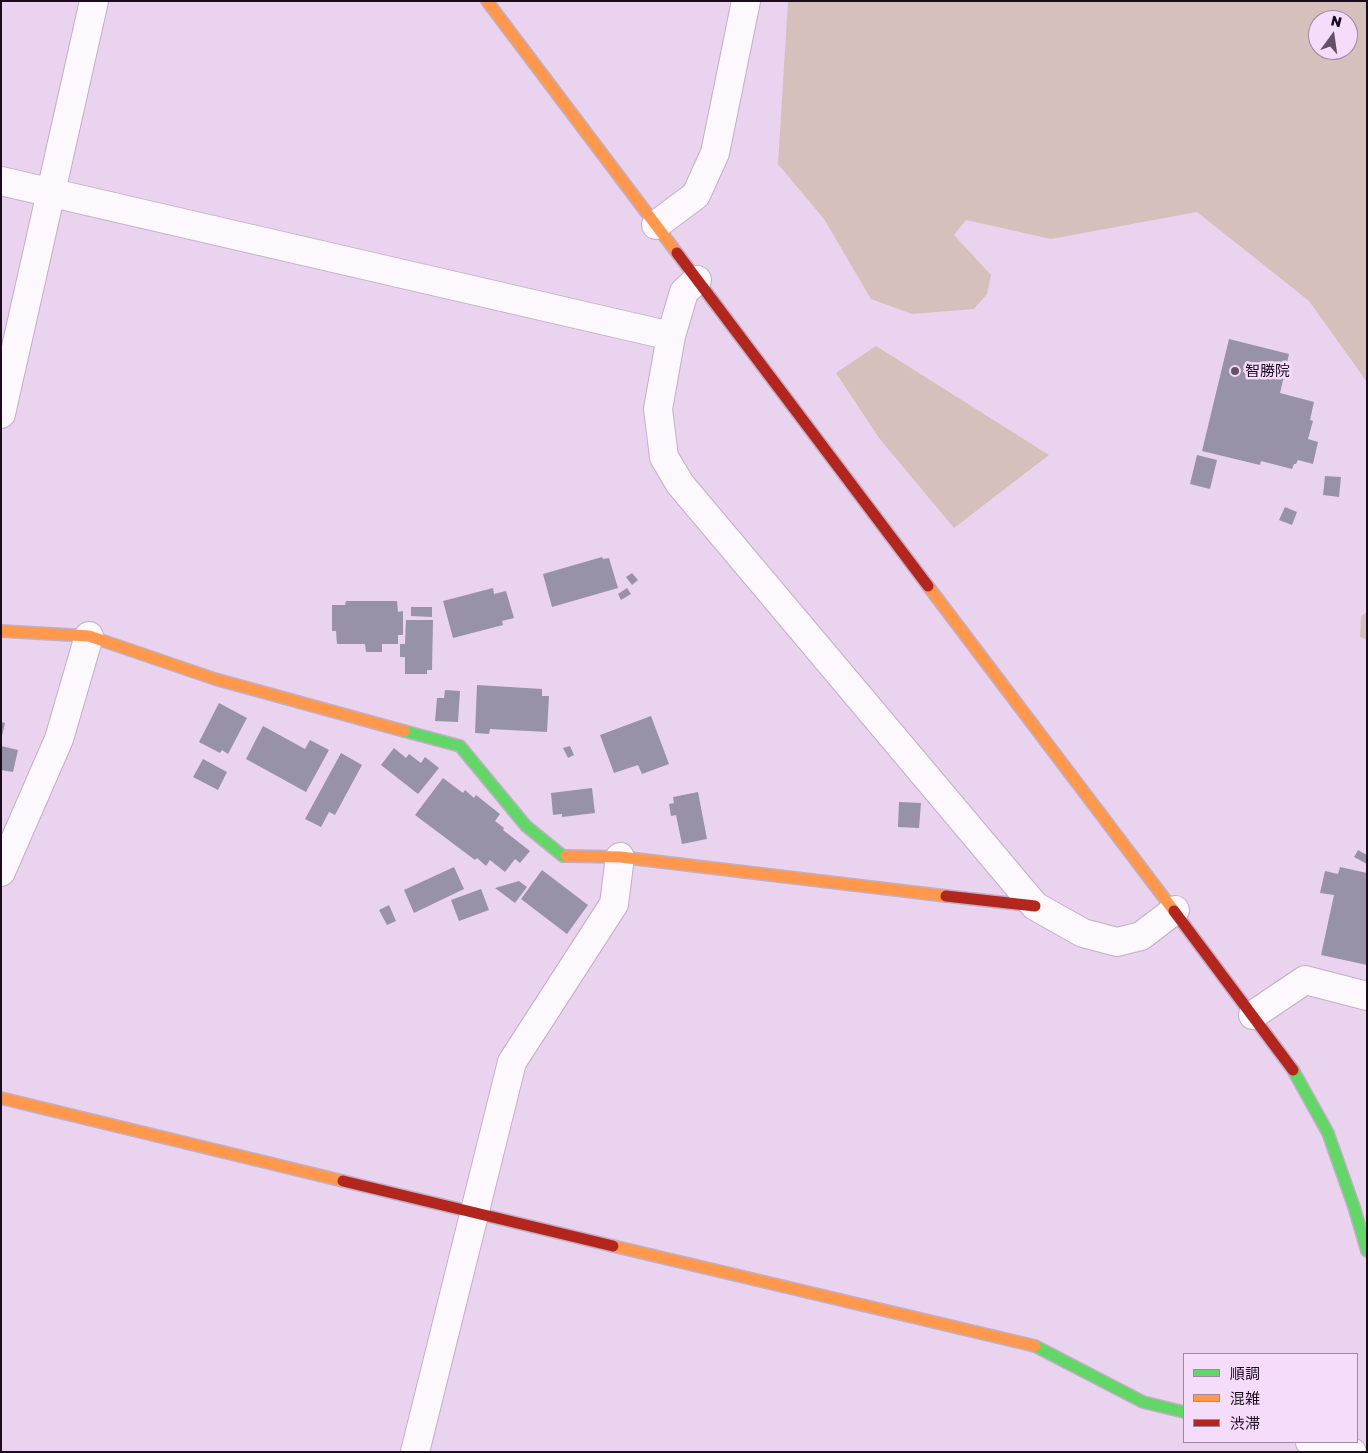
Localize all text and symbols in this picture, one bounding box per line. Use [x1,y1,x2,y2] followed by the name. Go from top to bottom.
[1308,10,1358,60] north arrow
[1329,11,1344,30] text: N
[1245,362,1290,380] place label: 智勝院
[1229,365,1241,377] marker: 智勝院
[1183,1353,1358,1443] legend
[1230,1364,1260,1382] text: 順調
[1230,1389,1260,1407] text: 混雑
[1230,1414,1260,1432] text: 渋滞

